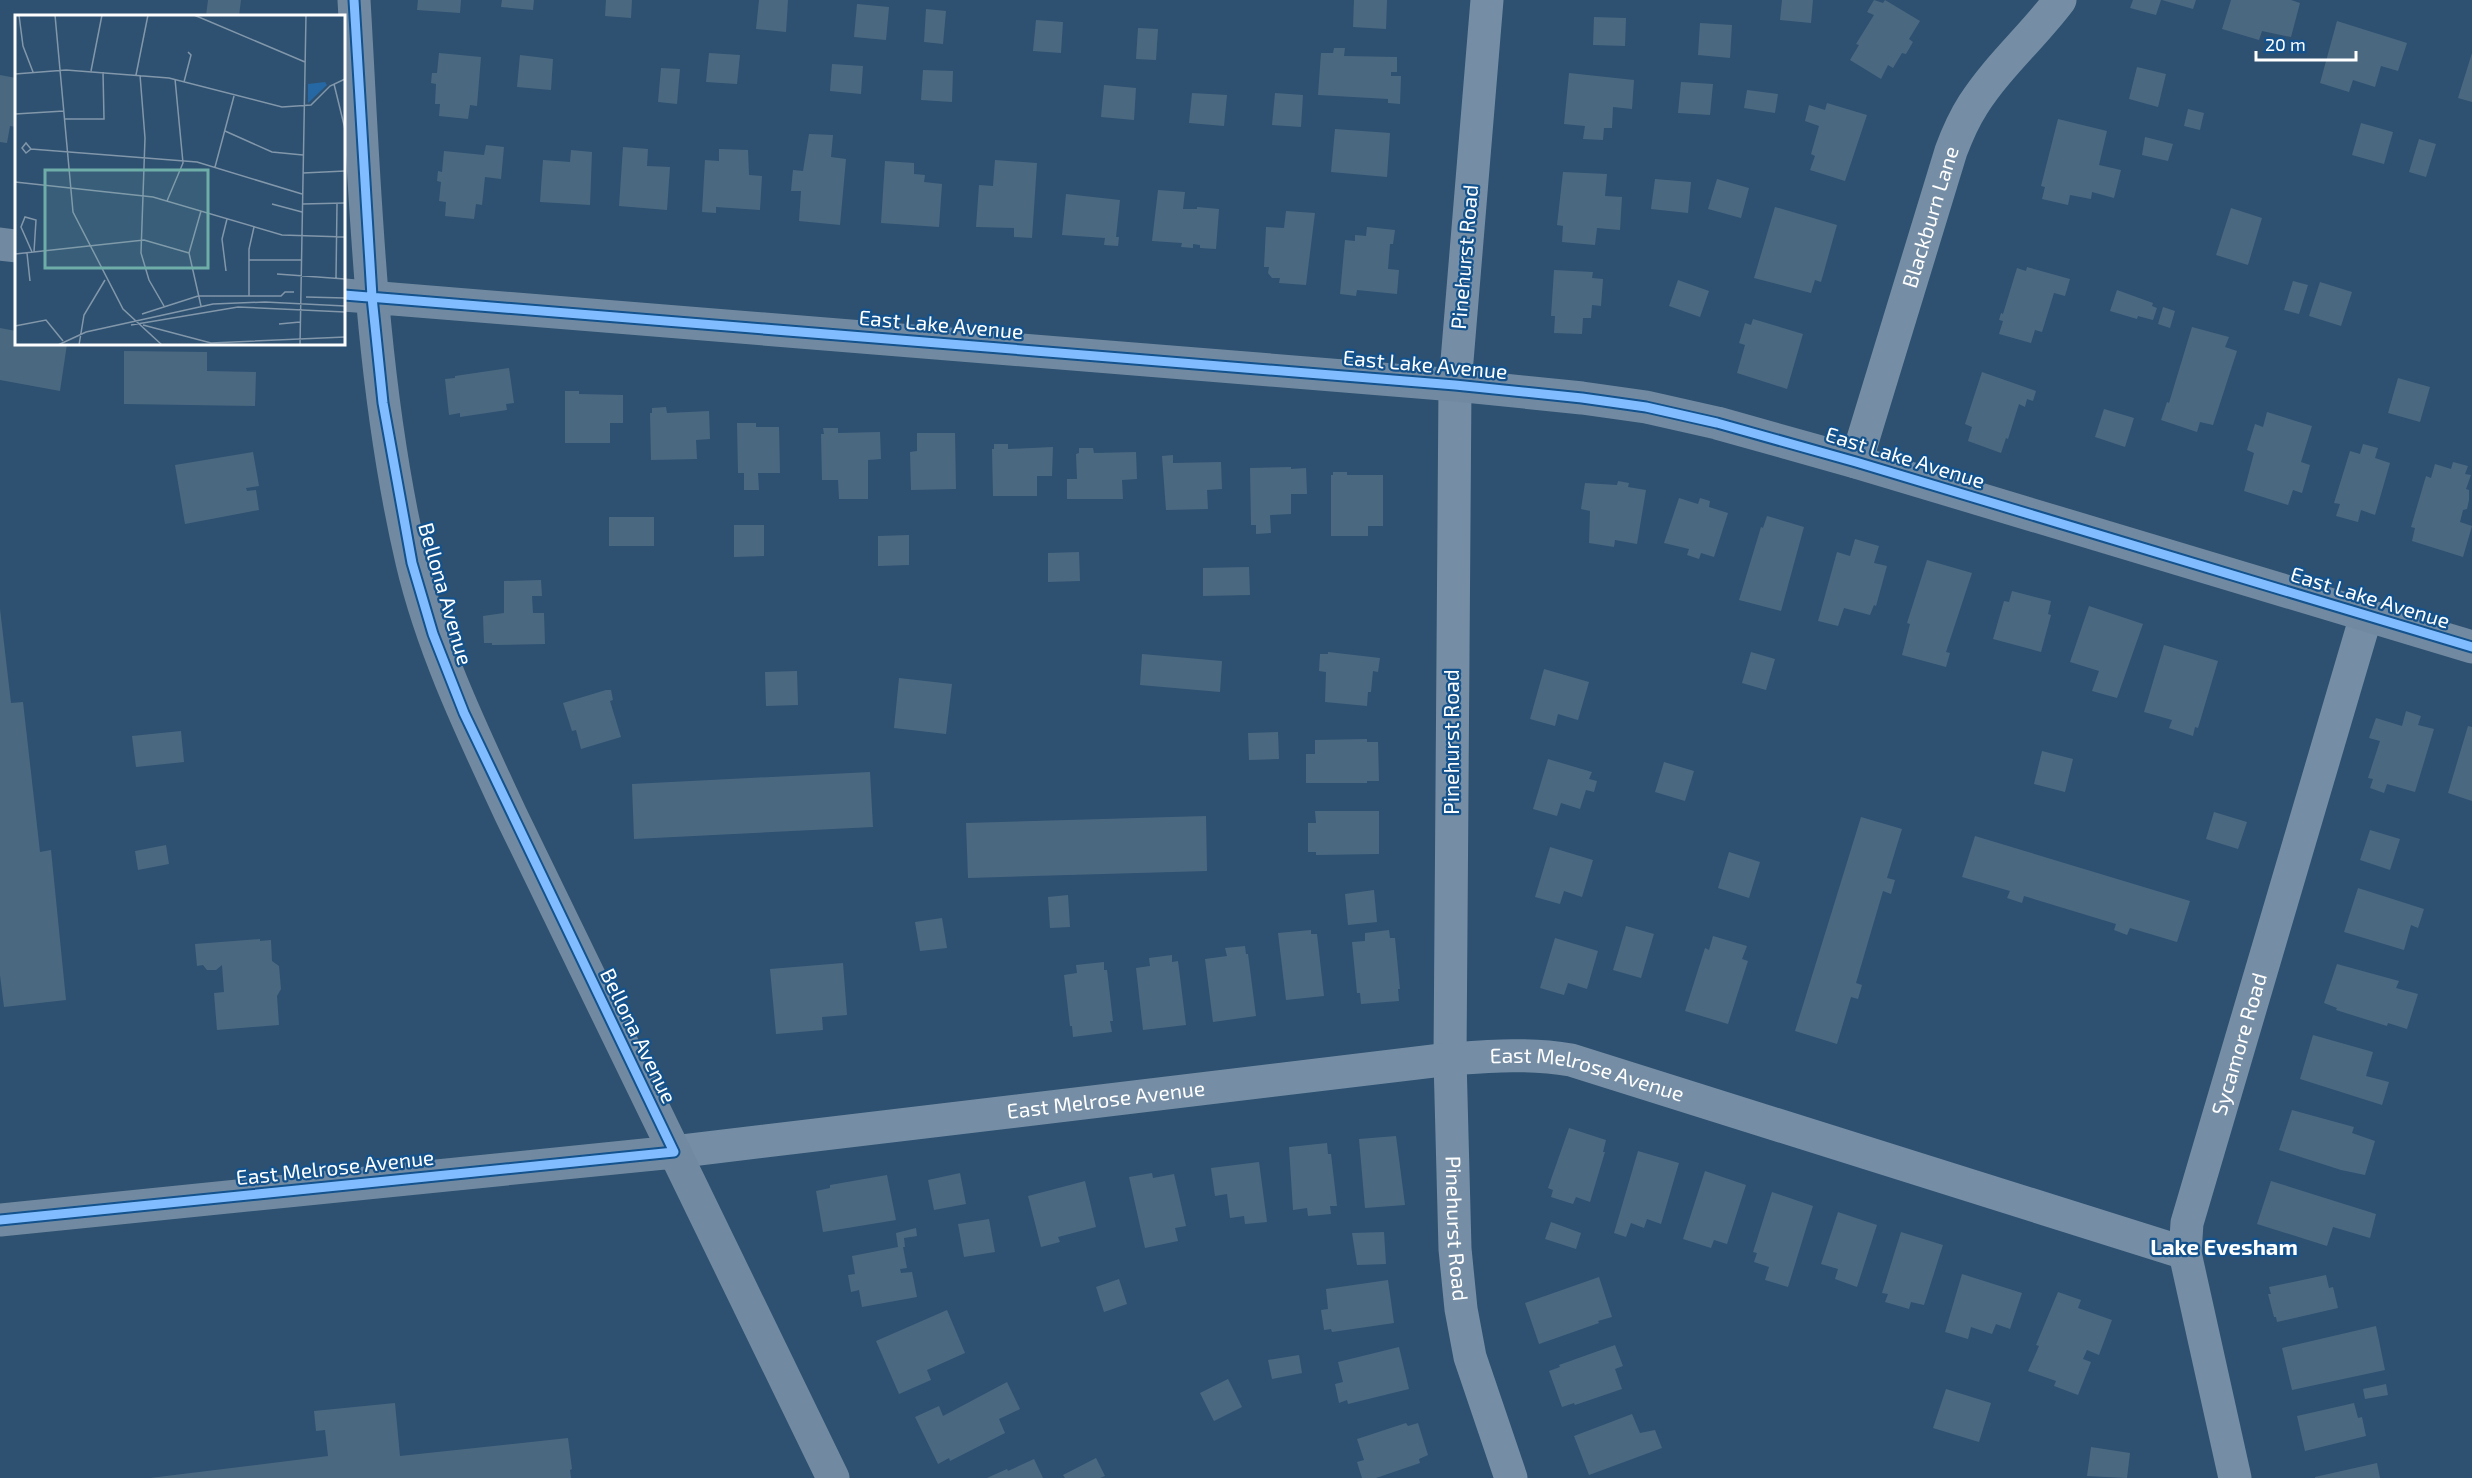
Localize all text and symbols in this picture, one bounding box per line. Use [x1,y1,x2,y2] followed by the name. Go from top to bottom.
[15,15,345,345] inset map
[2256,24,2356,62] scale bar
[2265,33,2306,55] text: 20 m
[1896,143,1963,291] street label: Blackburn Lane
[1445,183,1482,330] street label: Pinehurst Road
[858,304,1024,343] street label: East Lake Avenue
[1342,344,1508,383] street label: East Lake Avenue
[1823,420,1988,493] street label: East Lake Avenue
[414,519,479,668] street label: Bellona Avenue
[2288,560,2453,633] street label: East Lake Avenue
[1438,669,1463,815] street label: Pinehurst Road
[596,964,683,1107] street label: Bellona Avenue
[2205,970,2271,1118] street label: Sycamore Road
[1489,1042,1688,1106] street label: East Melrose Avenue
[1005,1074,1206,1123] street label: East Melrose Avenue
[235,1144,435,1189] street label: East Melrose Avenue
[1442,1156,1474,1302] street label: Pinehurst Road
[2150,1233,2298,1259] district label: Lake Evesham

